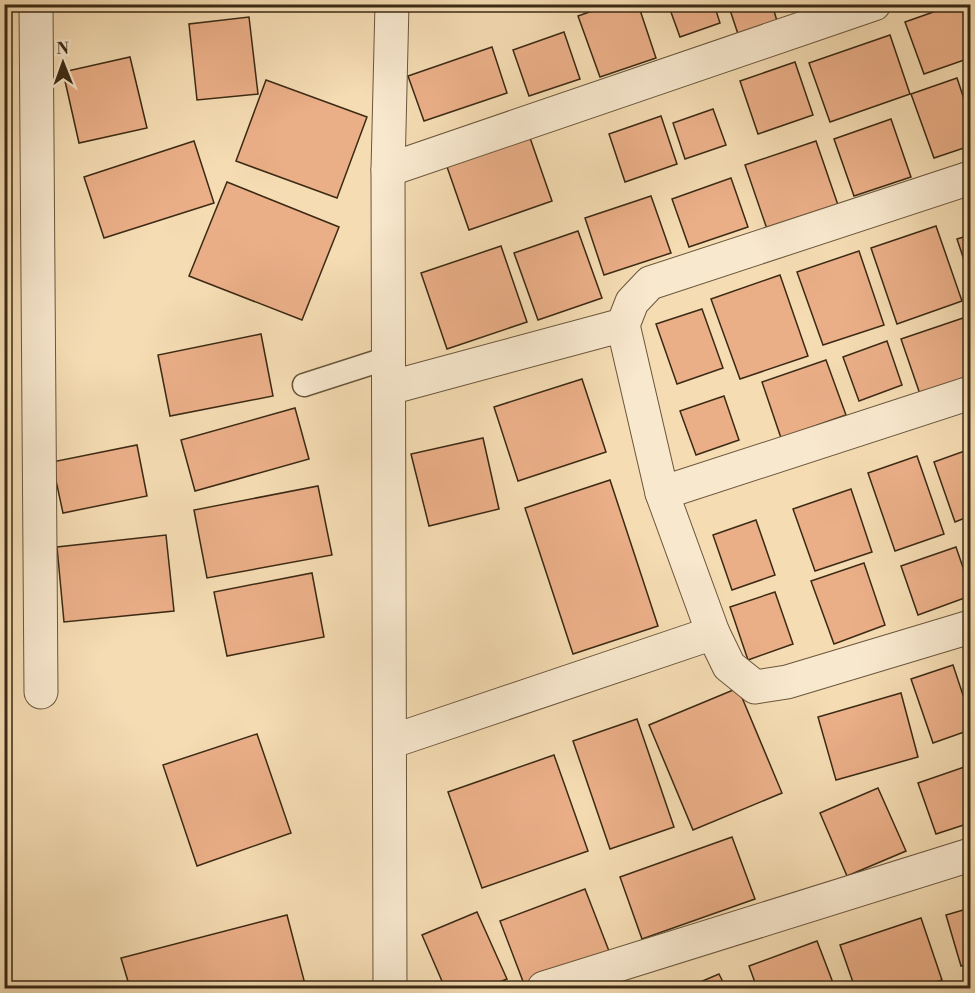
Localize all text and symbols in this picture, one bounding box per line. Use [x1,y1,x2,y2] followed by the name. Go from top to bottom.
[33,33,93,93] north arrow
[56,39,70,59] text: N

